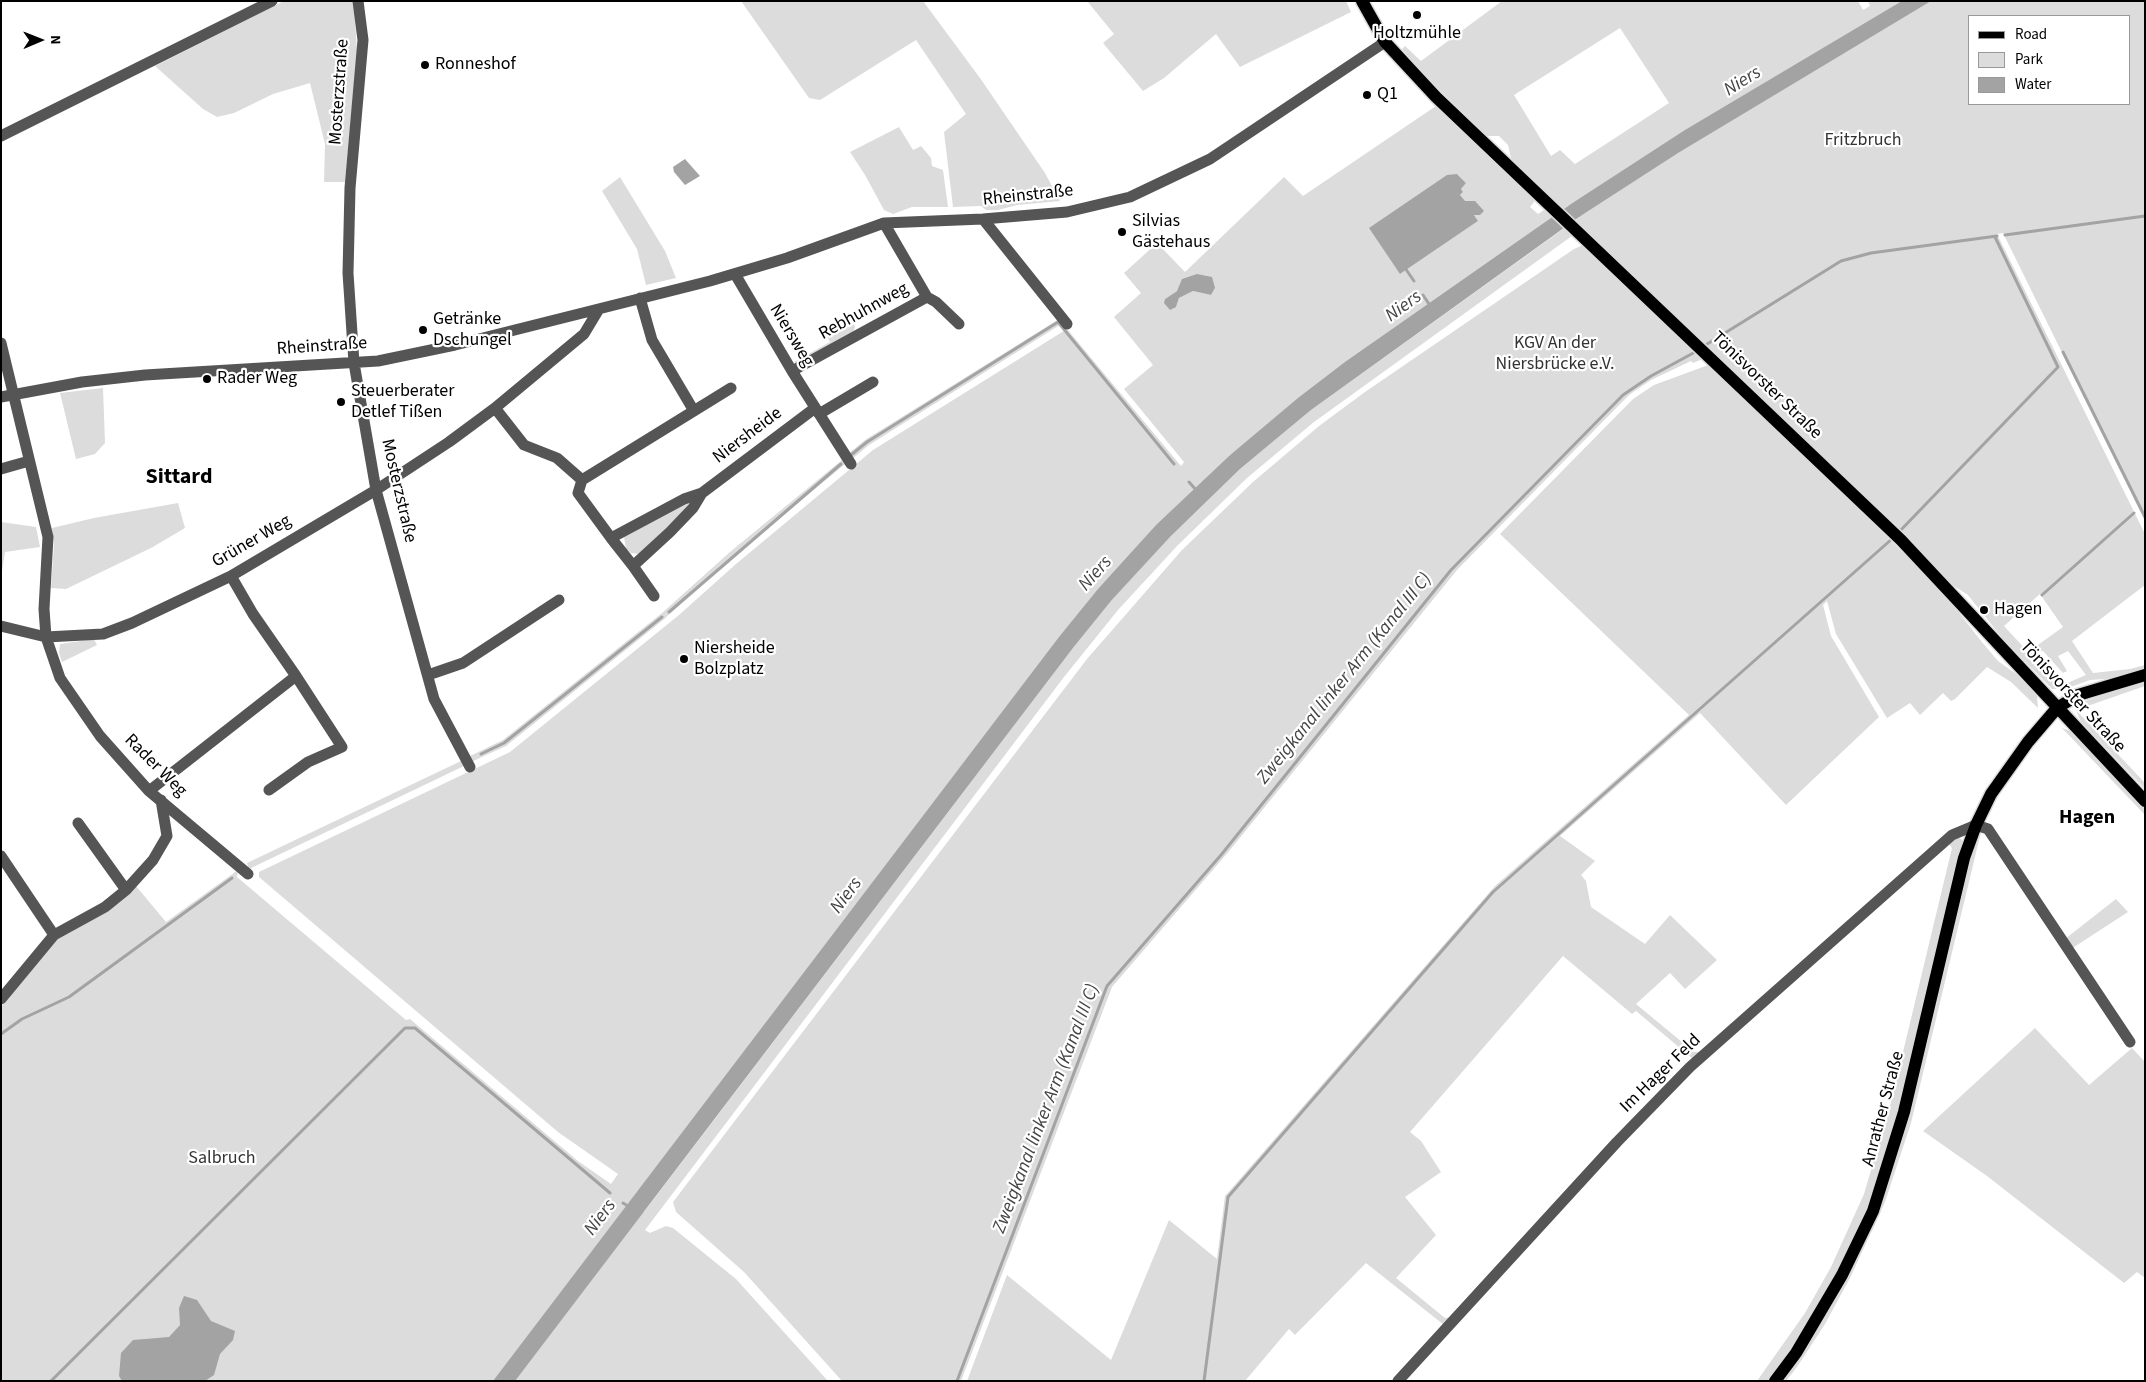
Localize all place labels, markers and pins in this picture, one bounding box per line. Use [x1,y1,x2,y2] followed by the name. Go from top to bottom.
[1411,9,1423,21] marker: Holtzmühle
[1373,23,1461,45] place label: Holtzmühle
[435,54,516,76] place label: Ronneshof
[419,59,431,71] marker: Ronneshof
[1377,84,1398,106] place label: Q1
[1361,89,1373,101] marker: Q1
[1132,211,1210,253] place label: Silvias Gästehaus
[1116,226,1128,238] marker: Silvias Gästehaus
[433,309,512,352] place label: Getränke Dschungel
[417,324,429,336] marker: Getränke Dschungel
[217,368,297,390] place label: Rader Weg
[201,373,213,385] marker: Rader Weg
[351,381,454,424] place label: Steuerberater Detlef Tißen
[335,396,347,408] marker: Steuerberater Detlef Tißen
[1994,599,2042,621] place label: Hagen
[1978,604,1990,616] marker: Hagen
[694,638,775,681] place label: Niersheide Bolzplatz
[678,653,690,665] marker: Niersheide Bolzplatz

